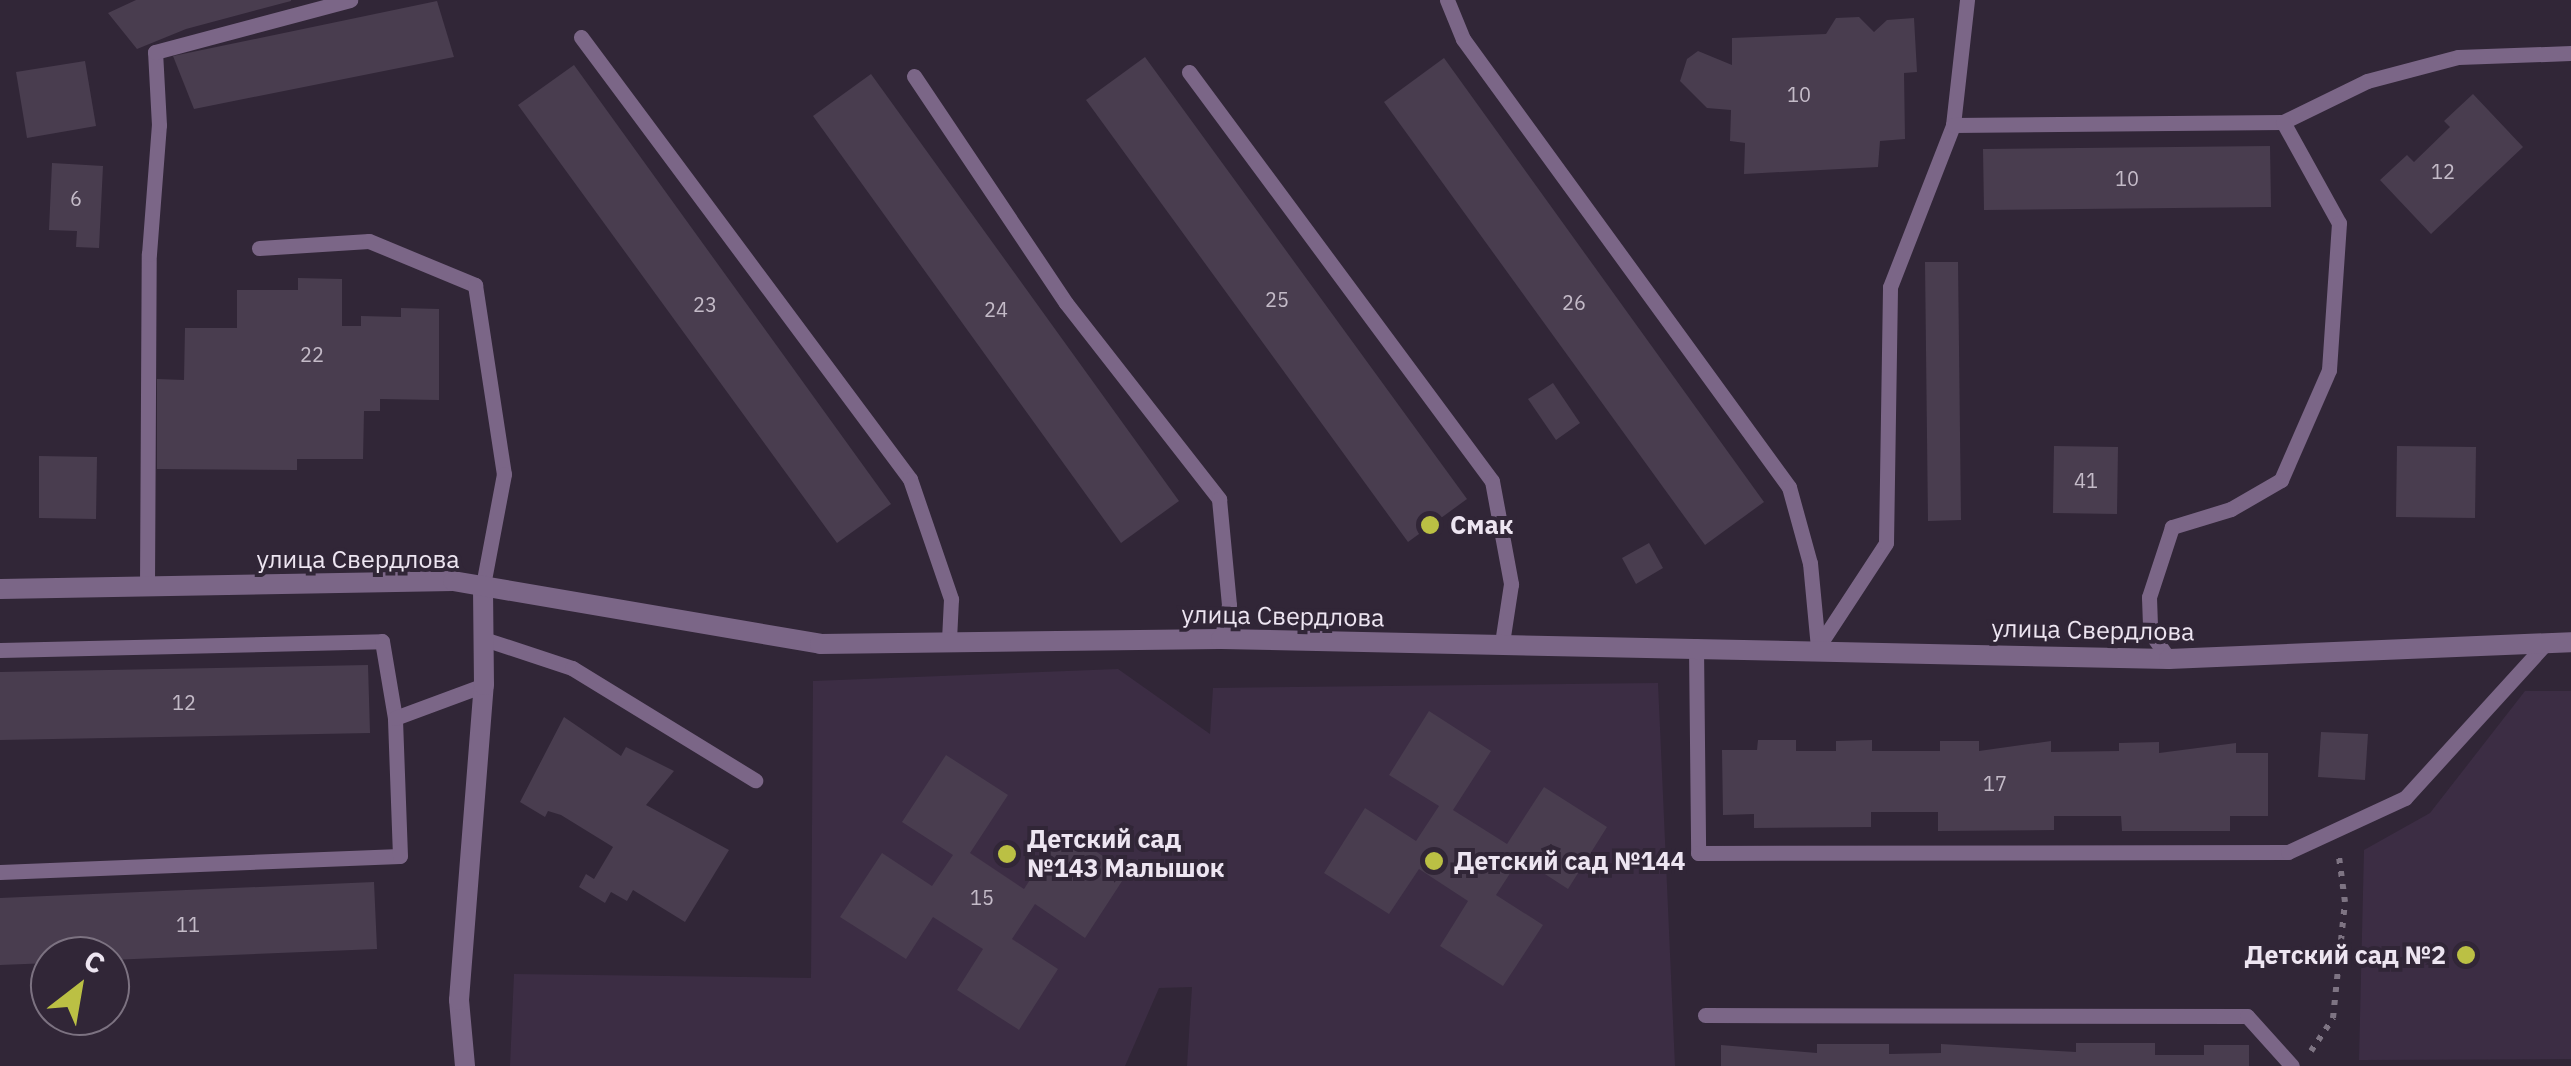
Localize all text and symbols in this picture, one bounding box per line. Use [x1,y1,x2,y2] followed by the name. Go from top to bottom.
[1787,82,1811,106] house number: 10
[2431,159,2455,183] house number: 12
[2115,166,2139,190] house number: 10
[70,186,82,210] house number: 6
[1265,287,1289,311] house number: 25
[1562,290,1586,314] house number: 26
[693,292,717,316] house number: 23
[984,297,1008,321] house number: 24
[300,342,324,366] house number: 22
[2074,468,2098,492] house number: 41
[1450,510,1513,540] place label: Смак
[1419,514,1441,536] marker: Смак
[256,544,460,574] street label: улица Свердлова
[1181,599,1385,633] street label: улица Свердлова
[1991,613,2195,647] street label: улица Свердлова
[172,690,196,714] house number: 12
[1983,771,2007,795] house number: 17
[1027,825,1225,884] place label: Детский сад №143 Малышок
[996,843,1018,865] marker: Детский сад №143 Малышок
[1454,846,1686,876] place label: Детский сад №144
[1423,850,1445,872] marker: Детский сад №144
[970,885,994,909] house number: 15
[176,912,200,936] house number: 11
[30,936,130,1036] north arrow
[2244,940,2446,970] place label: Детский сад №2
[77,941,112,982] text: С
[2455,944,2477,966] marker: Детский сад №2

